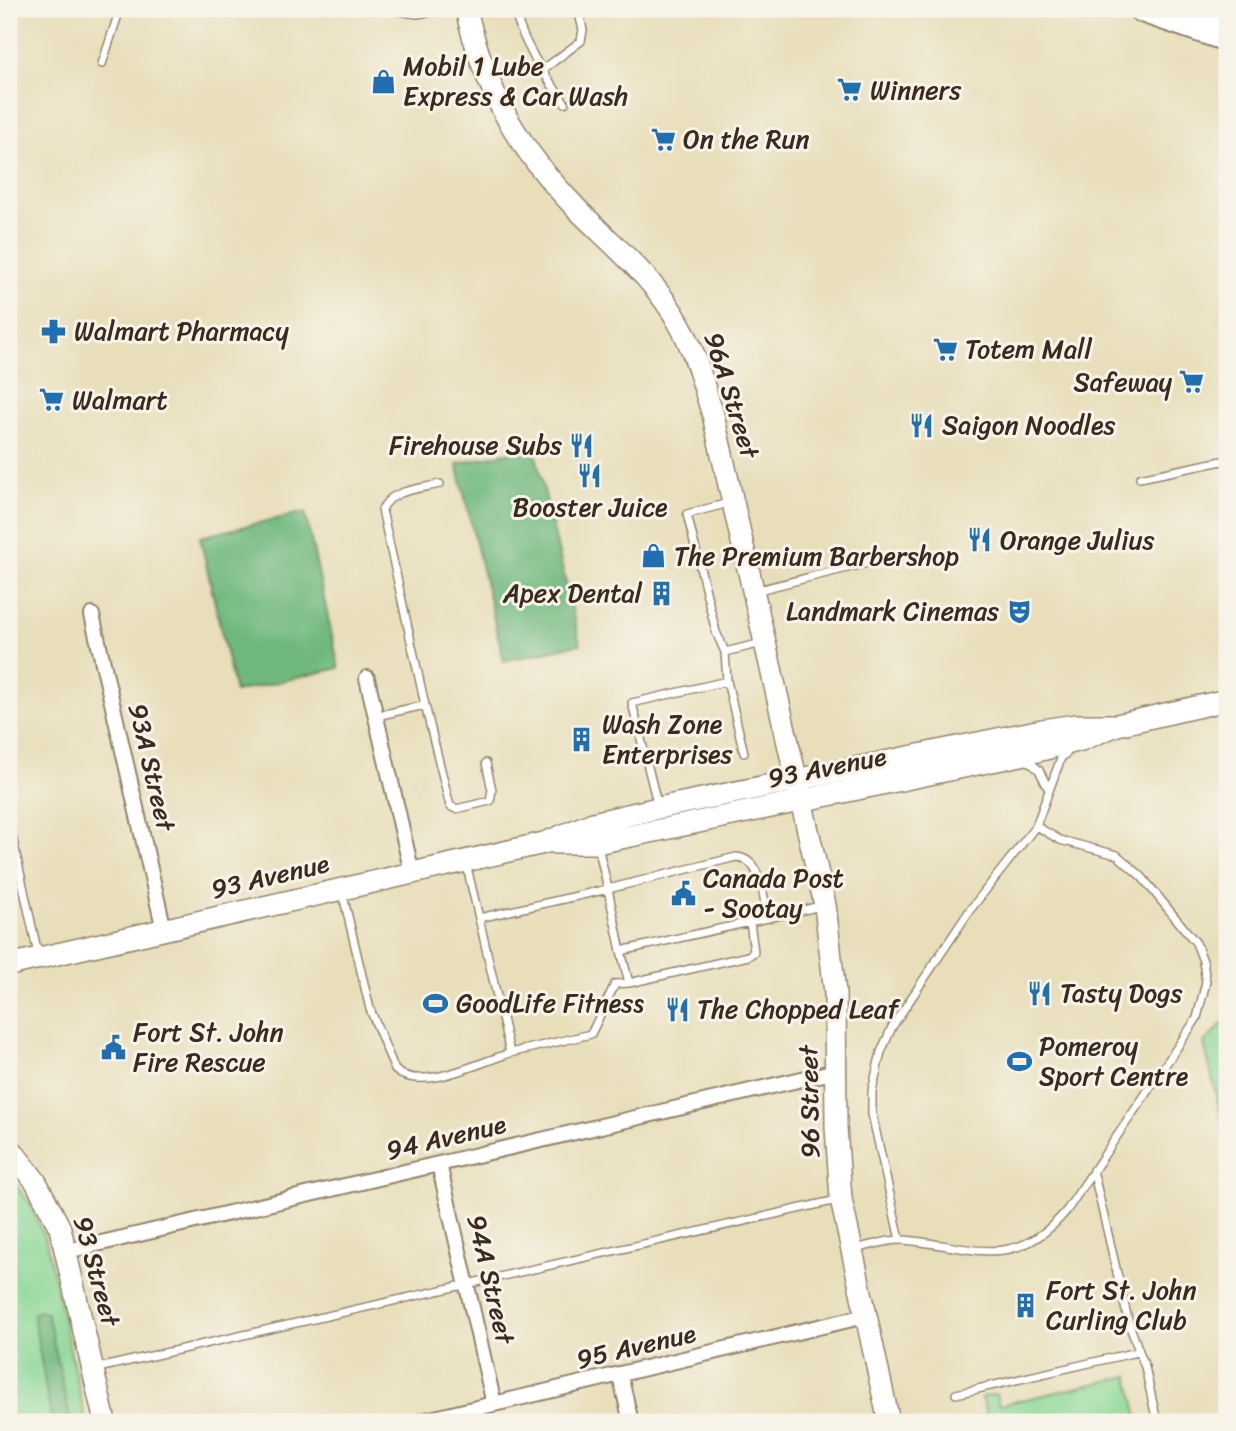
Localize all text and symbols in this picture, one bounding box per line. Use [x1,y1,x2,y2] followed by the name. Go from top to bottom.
[403,43,628,119] place label: Mobil 1 Lube Express & Car Wash
[369,67,397,95] shop icon: Mobil 1 Lube Express & Car Wash
[870,67,962,113] place label: Winners
[836,76,864,104] supermarket icon: Winners
[683,116,809,162] place label: On the Run
[649,125,677,153] supermarket icon: On the Run
[74,308,289,354] place label: Walmart Pharmacy
[40,317,68,345] pharmacy icon: Walmart Pharmacy
[691,326,773,465] street label: 96A Street
[965,326,1092,372] place label: Totem Mall
[931,335,959,363] supermarket icon: Totem Mall
[1073,359,1173,405] place label: Safeway
[1178,368,1206,396] supermarket icon: Safeway
[72,377,168,423] place label: Walmart
[38,386,66,414] supermarket icon: Walmart
[942,402,1115,448] place label: Saigon Noodles
[908,411,936,439] restaurant icon: Saigon Noodles
[389,422,562,468] place label: Firehouse Subs
[568,431,596,459] restaurant icon: Firehouse Subs
[576,461,604,489] restaurant icon: Booster Juice
[513,484,668,530] place label: Booster Juice
[1000,517,1154,563] place label: Orange Julius
[966,526,994,554] restaurant icon: Orange Julius
[674,533,959,579] place label: The Premium Barbershop
[640,542,668,570] shop icon: The Premium Barbershop
[502,570,643,616] place label: Apex Dental
[648,579,676,607] building icon: Apex Dental
[786,588,999,634] place label: Landmark Cinemas
[1005,597,1033,625] theatre icon: Landmark Cinemas
[115,699,189,837] street label: 93A Street
[602,701,734,777] place label: Wash Zone Enterprises
[568,725,596,753] building icon: Wash Zone Enterprises
[764,733,891,801] street label: 93 Avenue
[206,840,334,912] street label: 93 Avenue
[703,855,844,931] place label: Canada Post - Sootay
[669,879,697,907] public building icon: Canada Post - Sootay
[1060,970,1182,1016] place label: Tasty Dogs
[1026,979,1054,1007] restaurant icon: Tasty Dogs
[456,980,644,1026] place label: GoodLife Fitness
[697,986,901,1032] place label: The Chopped Leaf
[422,989,450,1017] sports icon: GoodLife Fitness
[663,995,691,1023] restaurant icon: The Chopped Leaf
[133,1009,284,1085] place label: Fort St. John Fire Rescue
[1039,1023,1189,1099] place label: Pomeroy Sport Centre
[99,1033,127,1061] public building icon: Fort St. John Fire Rescue
[785,1044,833,1159] street label: 96 Street
[1005,1047,1033,1075] sports icon: Pomeroy Sport Centre
[381,1101,511,1173] street label: 94 Avenue
[454,1210,529,1350] street label: 94A Street
[60,1211,134,1333] street label: 93 Street
[1046,1267,1197,1343] place label: Fort St. John Curling Club
[1012,1291,1040,1319] building icon: Fort St. John Curling Club
[572,1310,701,1382] street label: 95 Avenue

